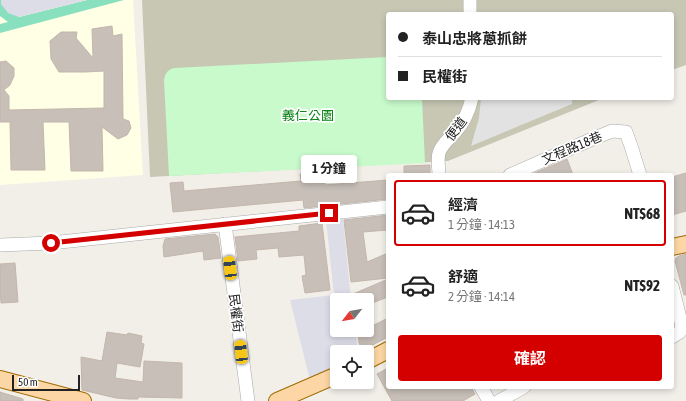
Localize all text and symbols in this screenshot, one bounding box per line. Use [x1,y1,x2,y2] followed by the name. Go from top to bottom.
[422,30,527,47] text: 泰山忠將蔥抓餅
[422,68,467,85] text: 民權街
[282,108,334,123] park label: 義仁公園
[442,114,470,144] street label: 便道
[540,129,604,167] street label: 文程路18巷
[301,155,357,183] callout: 1 分鐘
[312,161,346,176] text: 1 分鐘
[400,195,436,231] icon: car
[448,196,478,213] text: 經濟
[320,204,338,222] route end
[624,205,660,222] text: NT$68
[448,217,515,232] text: 1 分鐘 · 14:13
[42,234,60,252] route start
[223,255,237,281] car
[400,267,436,303] icon: car
[448,268,478,285] text: 舒適
[624,277,660,294] text: NT$92
[448,289,515,304] text: 2 分鐘 · 14:14
[226,293,246,333] street label: 民權街
[330,293,374,337] north arrow
[330,293,374,389] map controls
[398,335,662,381] button: 確認
[234,339,248,365] car
[330,345,374,389] button: locate
[12,373,80,392] scale bar
[18,376,38,388] text: 50 m

